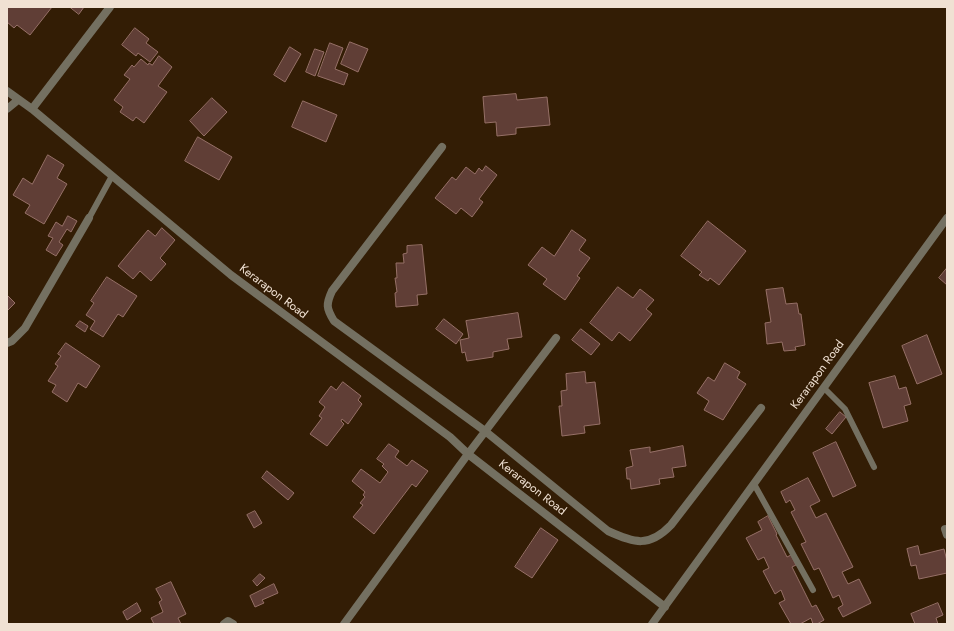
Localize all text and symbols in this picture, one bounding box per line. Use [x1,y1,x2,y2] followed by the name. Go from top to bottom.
[236,262,310,322] street label: Kerarapon Road
[788,338,848,412] street label: Kerarapon Road
[495,457,569,519] street label: Kerarapon Road

